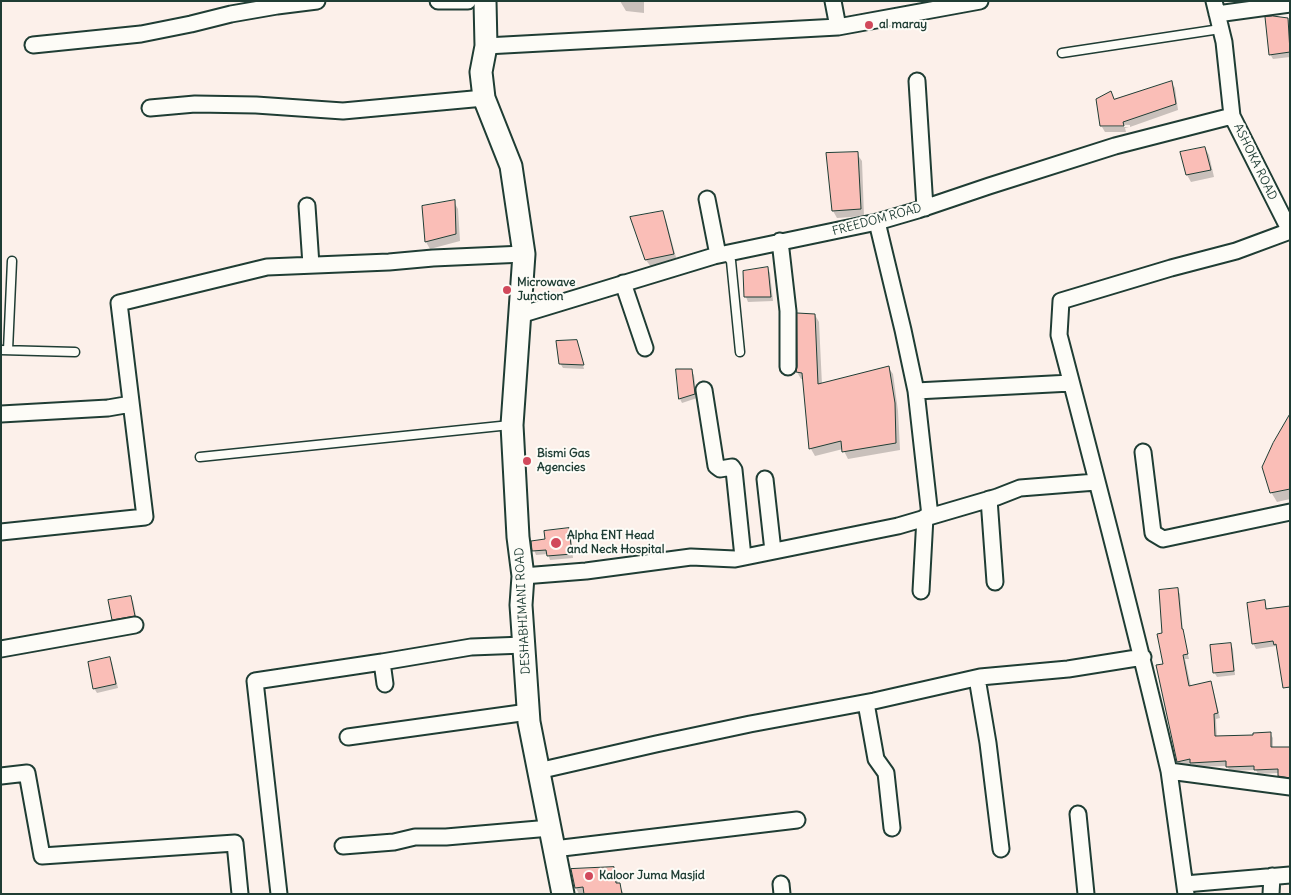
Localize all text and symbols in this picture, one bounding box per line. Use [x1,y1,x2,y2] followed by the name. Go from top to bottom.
[879,18,927,32] place label: al maray
[863,19,875,31] marker: al maray
[1230,121,1280,203] street label: ASHOKA ROAD
[831,201,923,239] street label: FREEDOM ROAD
[517,276,576,304] place label: Microwave Junction
[501,284,513,296] marker: Microwave Junction
[537,447,590,475] place label: Bismi Gas Agencies
[521,455,533,467] marker: Bismi Gas Agencies
[567,529,664,557] place label: Alpha ENT Head and Neck Hospital
[549,536,563,550] marker: Alpha ENT Head and Neck Hospital
[512,547,534,675] street label: DESHABHIMANI ROAD
[599,869,705,883] place label: Kaloor Juma Masjid
[583,870,595,882] marker: Kaloor Juma Masjid

